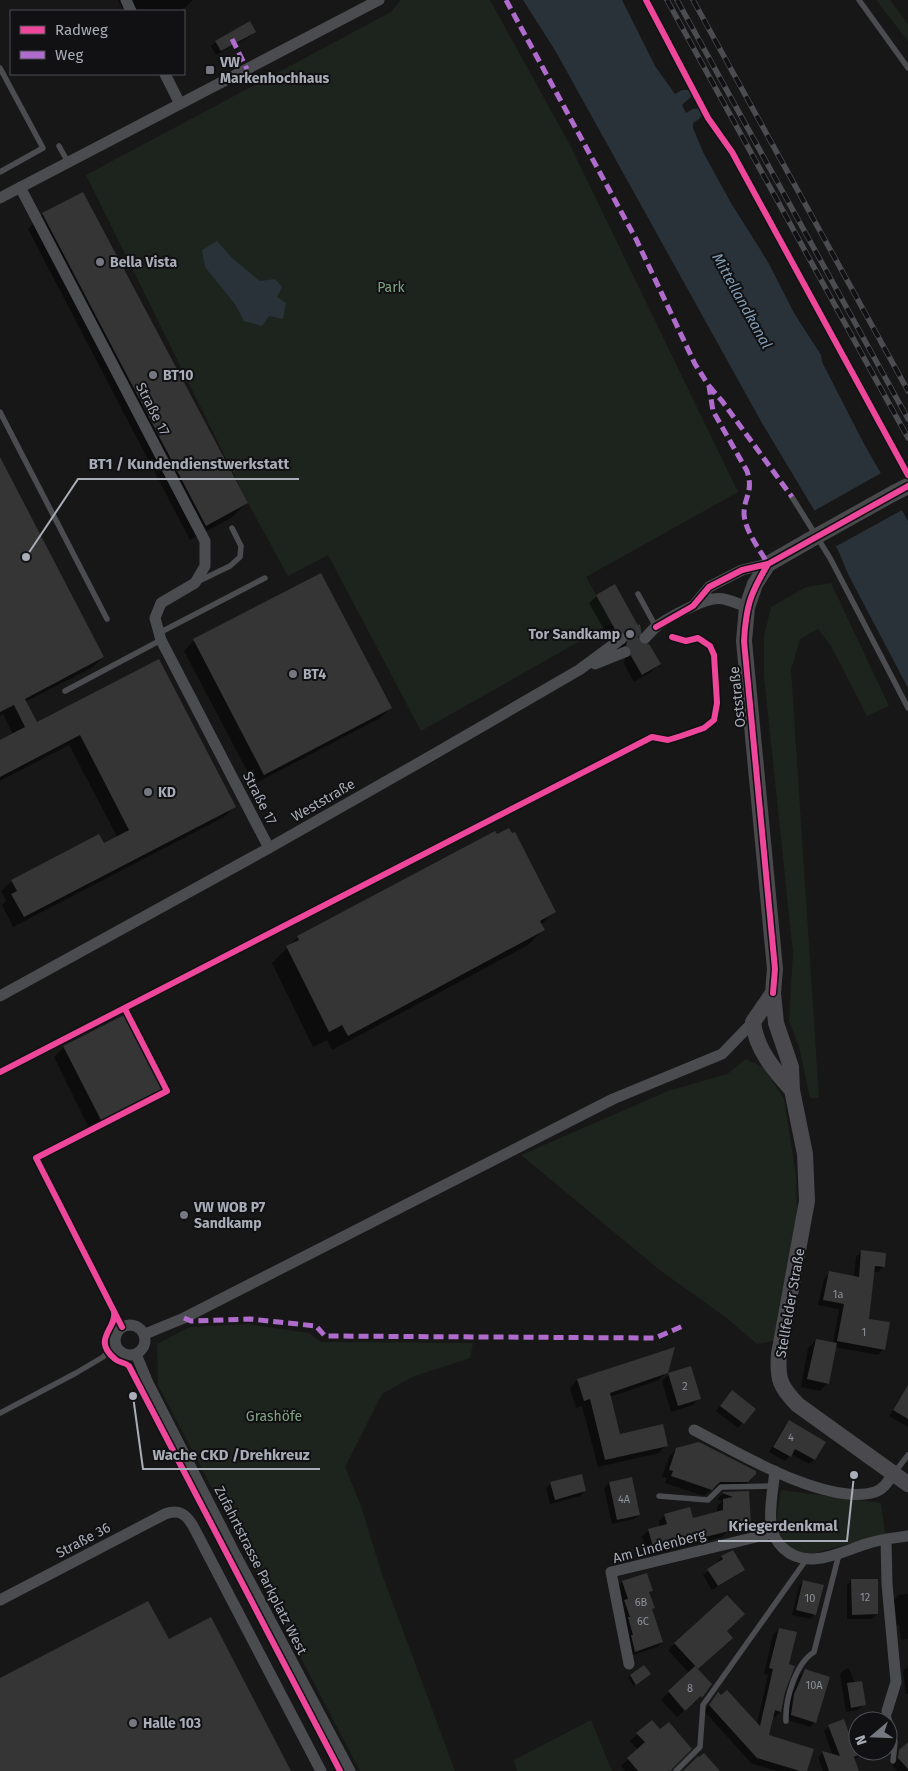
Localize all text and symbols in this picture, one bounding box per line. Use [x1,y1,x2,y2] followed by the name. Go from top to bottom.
[10,10,185,75] legend
[55,21,108,39] text: Radweg
[55,46,83,64] text: Weg
[219,54,329,87] place label: VW Markenhochhaus
[204,64,216,76] marker: VW Markenhochhaus
[708,250,776,352] water label: Mittellandkanal
[110,254,178,271] place label: Bella Vista
[94,256,106,268] marker: Bella Vista
[377,279,406,296] park label: Park
[163,367,193,384] place label: BT10
[147,369,159,381] marker: BT10
[132,380,173,439] street label: Straße 17
[78,449,299,479] callout: BT1 / Kundendienstwerkstatt
[89,455,290,473] text: BT1 / Kundendienstwerkstatt
[529,626,620,643] place label: Tor Sandkamp
[624,628,636,640] marker: Tor Sandkamp
[303,666,326,683] place label: BT4
[726,666,749,728] street label: Oststraße
[287,668,299,680] marker: BT4
[239,769,280,828] street label: Straße 17
[288,775,358,825] street label: Weststraße
[158,784,176,801] place label: KD
[142,786,154,798] marker: KD
[193,1199,266,1232] place label: VW WOB P7 Sandkamp
[178,1209,190,1221] marker: VW WOB P7 Sandkamp
[773,1247,808,1359] street label: Stellfelder Straße
[833,1288,843,1301] house number: 1a
[862,1326,866,1339] house number: 1
[682,1380,688,1393] house number: 2
[246,1408,302,1425] park label: Grashöfe
[788,1431,794,1444] house number: 4
[143,1439,320,1469] callout: Wache CKD /Drehkreuz
[152,1446,310,1464] text: Wache CKD /Drehkreuz
[211,1483,311,1658] street label: Zufahrtstrasse Parkplatz West
[618,1493,631,1506] house number: 4A
[718,1511,847,1541] callout: Kriegerdenkmal
[728,1517,838,1535] text: Kriegerdenkmal
[53,1519,113,1562] street label: Straße 36
[611,1526,708,1567] street label: Am Lindenberg
[860,1591,870,1604] house number: 12
[805,1592,815,1605] house number: 10
[635,1596,648,1609] house number: 6B
[637,1615,649,1628] house number: 6C
[805,1679,823,1692] house number: 10A
[687,1682,693,1695] house number: 8
[848,1711,898,1761] north arrow
[143,1715,201,1732] place label: Halle 103
[127,1717,139,1729] marker: Halle 103
[852,1733,871,1747] text: N

